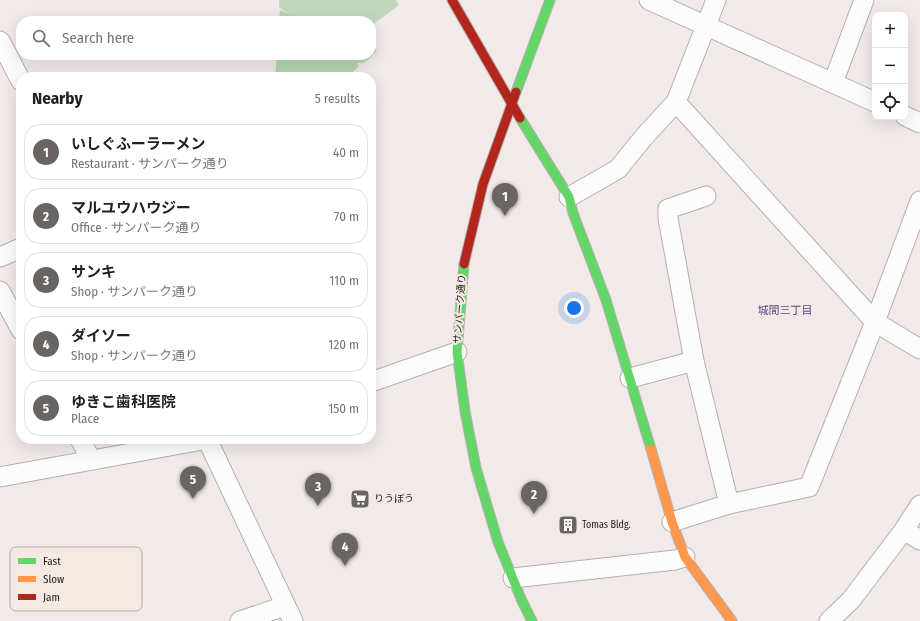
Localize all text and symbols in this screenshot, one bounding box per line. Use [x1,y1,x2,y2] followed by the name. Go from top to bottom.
[872,12,908,120] map controls
[872,12,908,48] button: +
[16,16,376,60] search box
[30,27,52,49] icon: search
[62,29,134,47] text: Search here
[872,48,908,84] button: −
[872,84,908,120] button: locate
[32,88,83,109] text: Nearby
[315,91,360,106] text: 5 results
[71,135,205,153] text: いしぐふーラーメン
[43,145,49,160] text: 1
[333,145,359,160] text: 40 m
[71,156,229,171] text: Restaurant · サンパーク通り
[492,183,518,216] pin: 1
[71,199,191,217] text: マルユウハウジー
[43,209,49,224] text: 2
[334,209,359,224] text: 70 m
[71,220,202,235] text: Office · サンパーク通り
[71,263,116,281] text: サンキ
[43,273,49,288] text: 3
[329,273,359,288] text: 110 m
[452,274,468,344] street label: サンパーク通り
[71,284,198,299] text: Shop · サンパーク通り
[564,298,584,318] your location
[758,304,813,317] district label: 城間三丁目
[71,327,131,345] text: ダイソー
[43,337,49,352] text: 4
[328,337,359,352] text: 120 m
[71,348,198,363] text: Shop · サンパーク通り
[71,393,176,411] text: ゆきこ歯科医院
[43,401,49,416] text: 5
[328,401,359,416] text: 150 m
[71,411,99,426] text: Place
[180,466,206,499] pin: 5
[305,473,331,506] pin: 3
[521,481,547,514] pin: 2
[349,488,371,510] supermarket icon: りうぼう
[374,493,414,505] place label: りうぼう
[557,514,579,536] building icon: Tomas Bldg.
[582,519,631,531] place label: Tomas Bldg.
[332,533,358,566] pin: 4
[10,547,142,611] legend
[43,555,61,568] text: Fast
[43,573,64,586] text: Slow
[43,591,60,604] text: Jam

